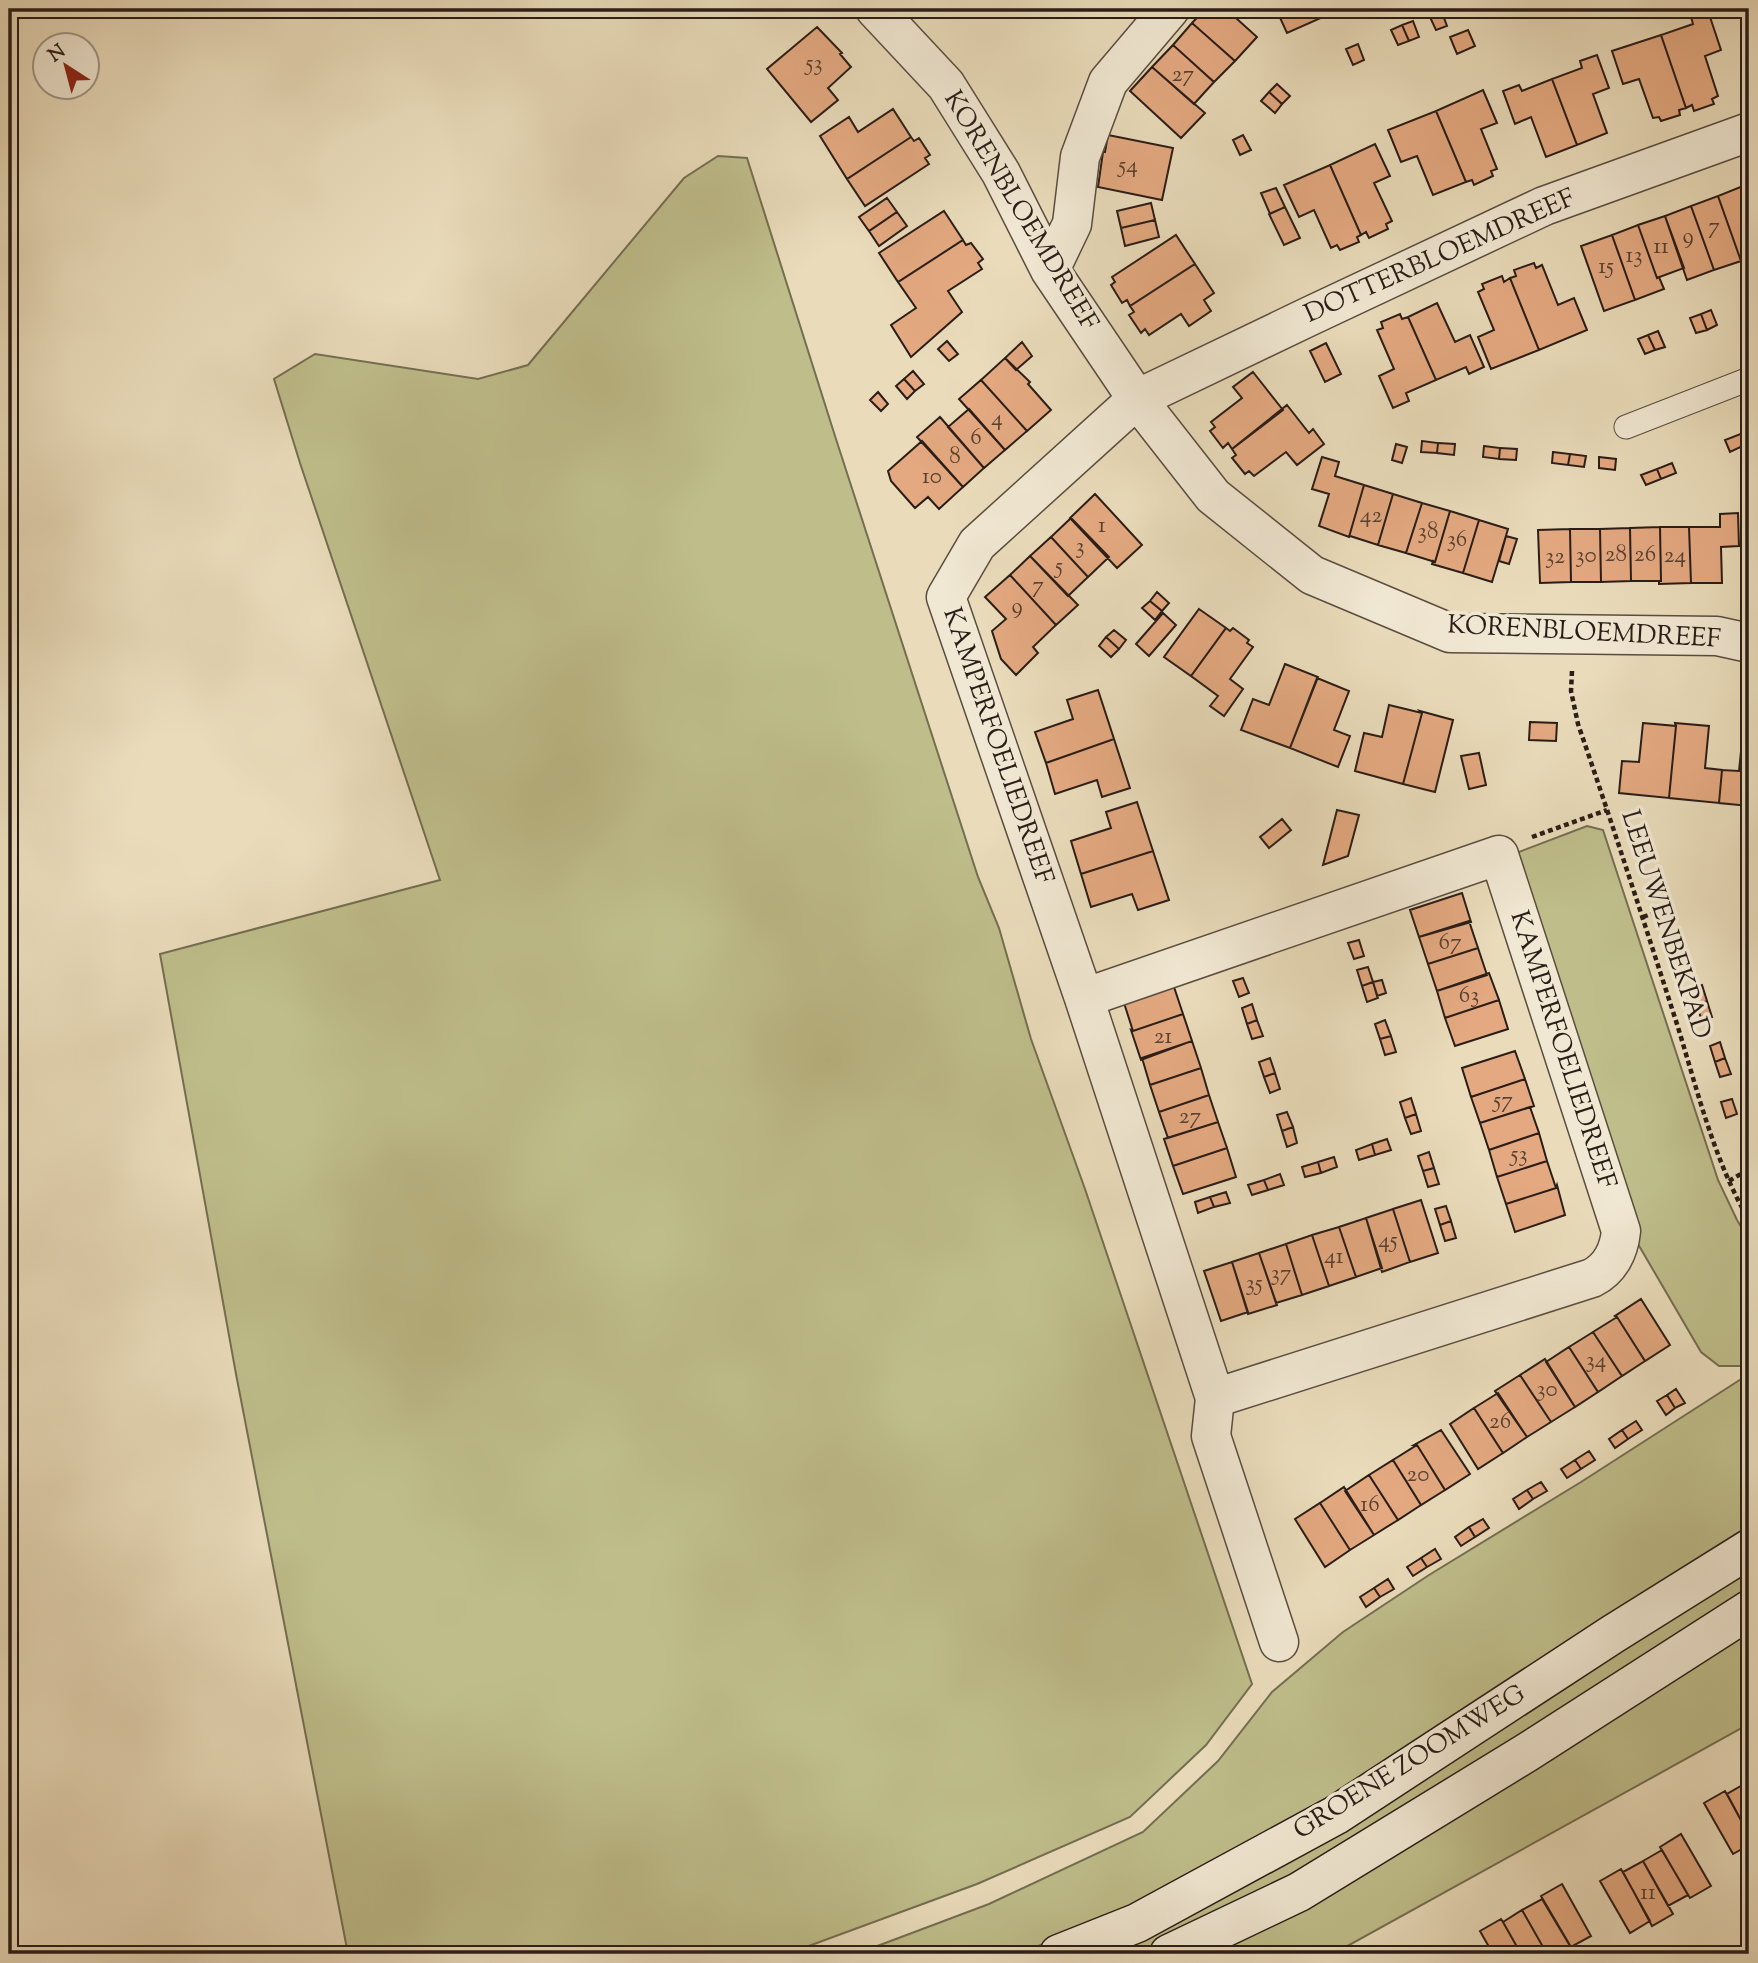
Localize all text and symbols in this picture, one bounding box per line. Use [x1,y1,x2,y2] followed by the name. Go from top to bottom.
[32,32,102,102] north arrow
[43,39,72,70] text: N
[803,48,823,81] house number: 53
[1172,59,1195,92] house number: 27
[934,84,1106,338] street label: KORENBLOEMDREEF
[1116,150,1138,183] house number: 54
[1299,181,1581,333] street label: DOTTERBLOEMDREEF
[1708,211,1720,244] house number: 7
[1682,221,1694,254] house number: 9
[1653,231,1669,264] house number: 11
[1625,240,1643,273] house number: 13
[1598,251,1614,284] house number: 15
[991,403,1003,436] house number: 4
[970,422,982,455] house number: 6
[949,441,961,474] house number: 8
[922,461,942,494] house number: 10
[1360,500,1382,533] house number: 42
[1098,510,1106,543] house number: 1
[1418,516,1438,549] house number: 38
[1447,524,1467,557] house number: 36
[1075,531,1085,564] house number: 3
[1605,539,1627,572] house number: 28
[1634,539,1656,572] house number: 26
[1575,540,1597,573] house number: 30
[1664,540,1686,573] house number: 24
[1545,541,1565,574] house number: 32
[1053,551,1063,584] house number: 5
[1032,570,1044,603] house number: 7
[1011,591,1023,624] house number: 9
[932,603,1062,889] street label: KAMPERFOELIEDREEF
[1446,607,1722,659] street label: KORENBLOEMDREEF
[1611,806,1719,1044] street label: LEEUWENBEKPAD
[1500,906,1624,1194] street label: KAMPERFOELIEDREEF
[1439,927,1462,960] house number: 67
[1459,980,1479,1013] house number: 63
[1154,1021,1172,1054] house number: 21
[1491,1085,1513,1118] house number: 57
[1179,1101,1202,1134] house number: 27
[1508,1139,1528,1172] house number: 53
[1378,1225,1398,1258] house number: 45
[1324,1241,1344,1274] house number: 41
[1271,1258,1292,1291] house number: 37
[1245,1268,1263,1301] house number: 35
[1586,1345,1606,1378] house number: 34
[1536,1374,1558,1407] house number: 30
[1489,1406,1511,1439] house number: 26
[1407,1459,1429,1492] house number: 20
[1360,1489,1380,1522] house number: 16
[1287,1676,1533,1850] street label: GROENE ZOOMWEG
[1640,1877,1656,1910] house number: 11

